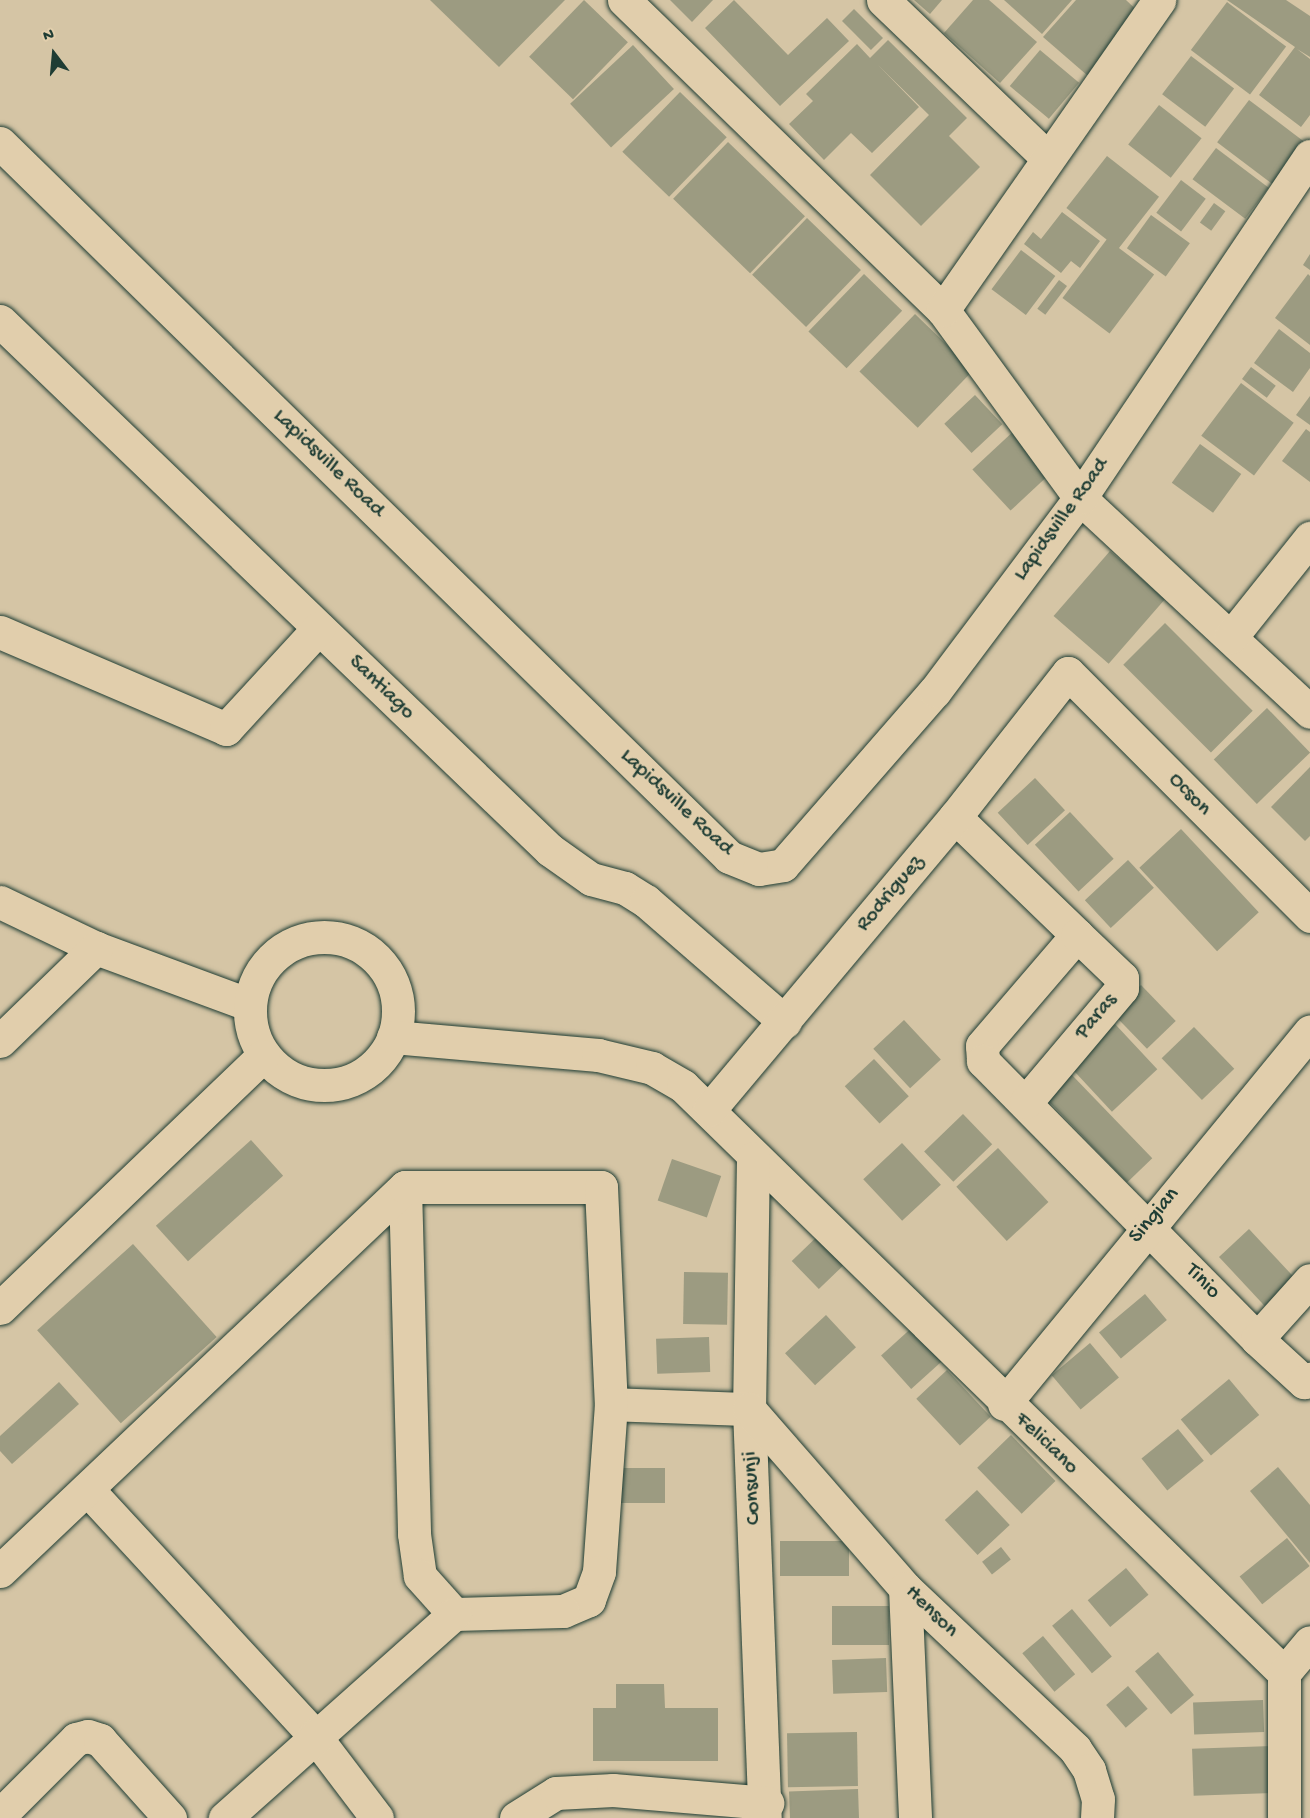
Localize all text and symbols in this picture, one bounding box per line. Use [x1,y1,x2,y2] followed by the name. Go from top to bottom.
[24,24,84,84] north arrow
[41,26,57,47] text: N
[266,404,390,524] street label: Lapidsville Road
[1009,453,1115,587] street label: Lapidsville Road
[342,650,420,726] street label: Santiago
[614,744,738,862] street label: Lapidsville Road
[1162,768,1216,822] street label: Ocson
[851,850,931,938] street label: Rodriguez
[1070,988,1124,1046] street label: Paras
[1124,1182,1186,1250] street label: Singian
[1179,1258,1225,1306] street label: Tinio
[1009,1407,1083,1481] street label: Feliciano
[738,1450,768,1526] street label: Consunji
[899,1580,963,1644] street label: Henson

